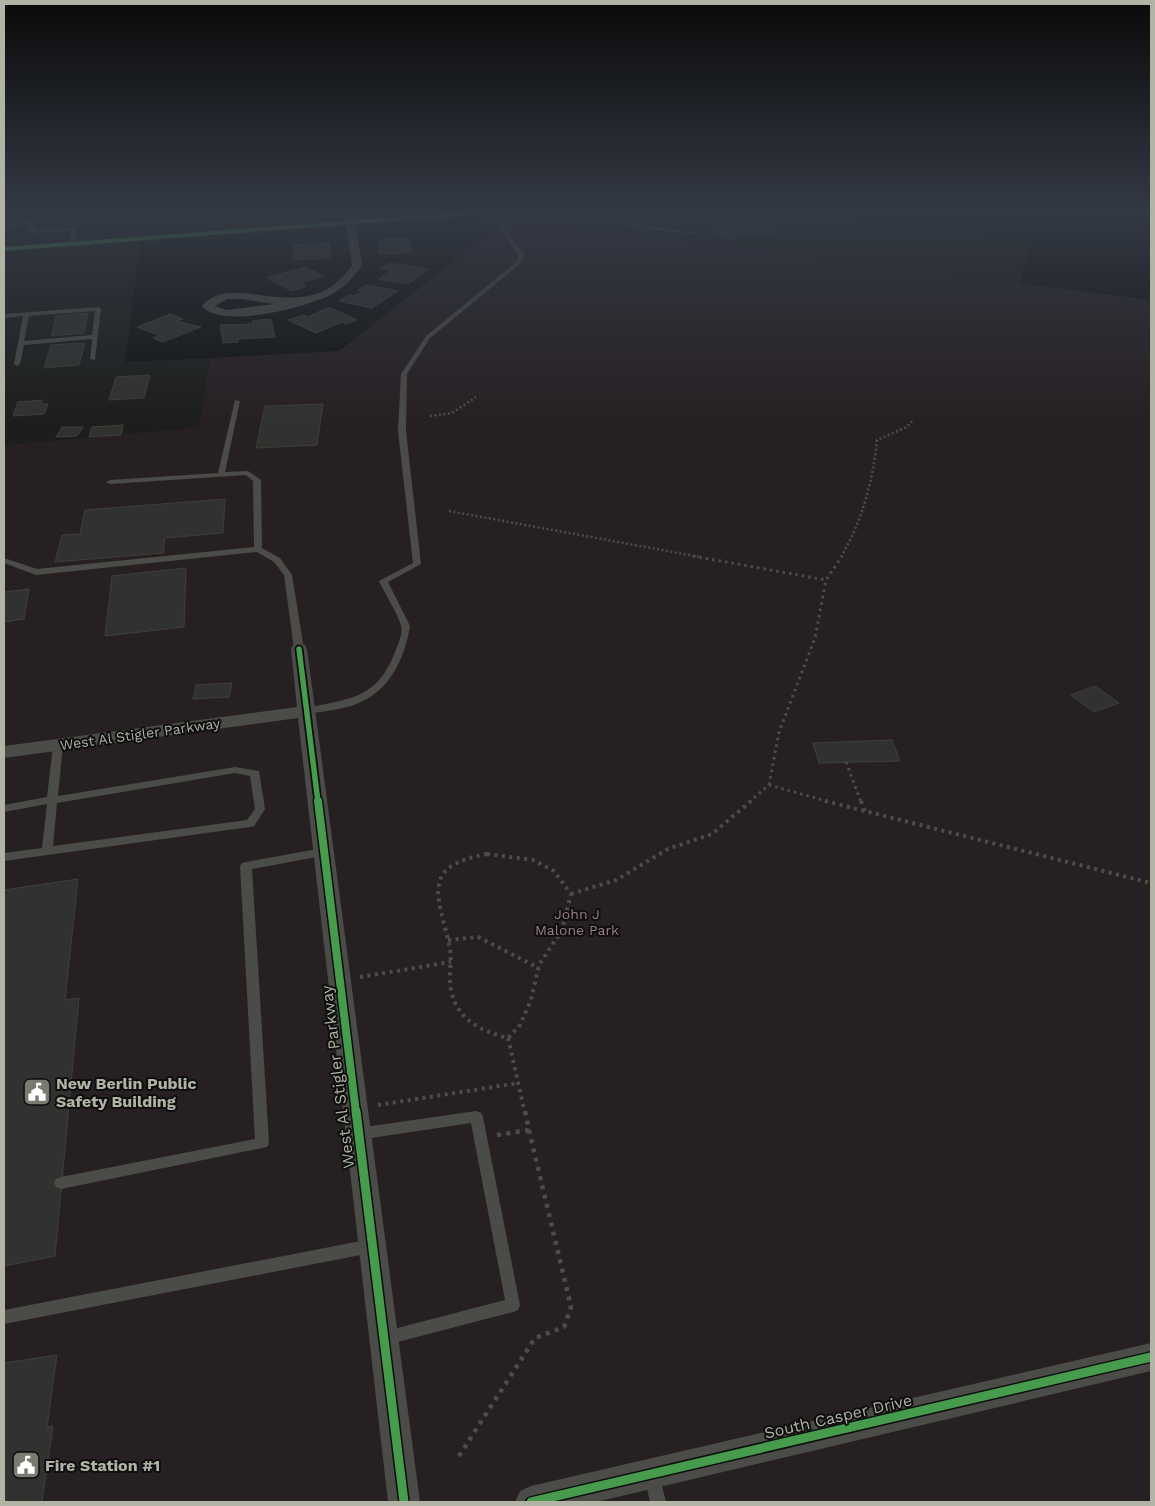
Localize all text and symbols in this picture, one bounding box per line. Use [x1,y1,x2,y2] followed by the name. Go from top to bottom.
[59,715,222,753] street label: West Al Stigler Parkway
[535,906,619,938] park label: John J Malone Park
[317,984,358,1170] street label: West Al Stigler Parkway
[56,1074,197,1111] place label: New Berlin Public Safety Building
[22,1077,52,1107] public building icon: New Berlin Public Safety Building
[762,1390,914,1443] street label: South Casper Drive
[11,1450,41,1480] public building icon: Fire Station #1
[45,1456,160,1475] place label: Fire Station #1

